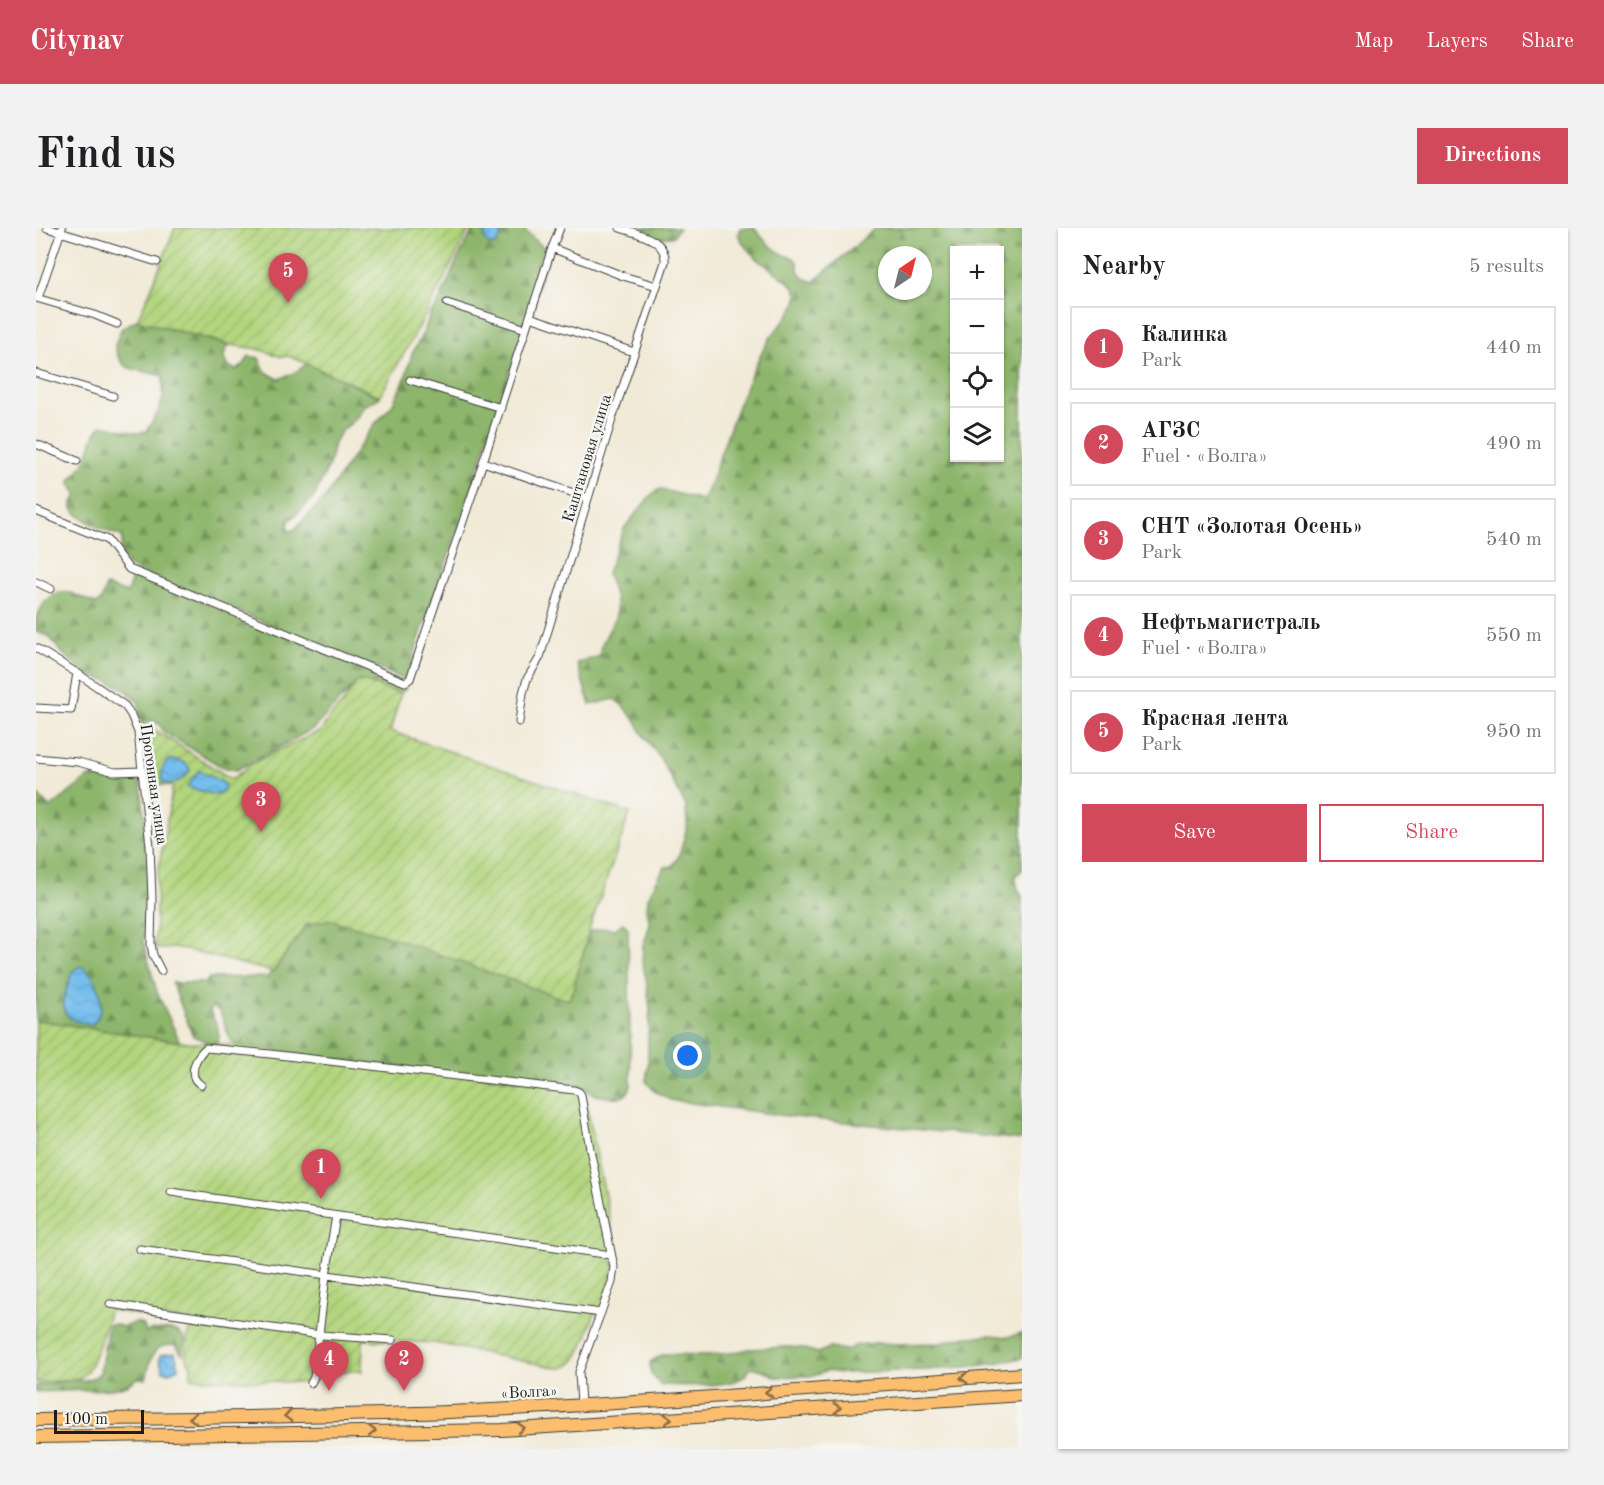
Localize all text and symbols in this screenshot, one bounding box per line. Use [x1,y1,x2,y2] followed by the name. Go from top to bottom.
[30,28,125,56] text: Citynav
[1354,31,1393,52] text: Map
[1426,31,1488,52] text: Layers
[1521,31,1574,52] text: Share
[1417,128,1568,184] button: Directions
[36,135,175,177] text: Find us
[878,246,932,300] north arrow
[950,246,1004,462] map controls
[950,246,1004,300] button: +
[268,254,308,303] pin: 5
[1082,254,1166,280] text: Nearby
[1469,257,1544,277] text: 5 results
[950,300,1004,354] button: −
[1141,324,1228,346] text: Калинка
[1098,338,1109,358] text: 1
[1486,338,1542,358] text: 440 m
[1141,351,1182,371] text: Park
[950,354,1004,408] button: locate
[561,392,615,525] street label: Каштановая улица
[950,408,1004,462] button: layers
[1141,420,1200,442] text: АГЗС
[1098,434,1109,454] text: 2
[1486,434,1542,454] text: 490 m
[1141,447,1268,467] text: Fuel · «Волга»
[1141,516,1363,538] text: СНТ «Золотая Осень»
[1098,530,1109,550] text: 3
[1486,530,1542,550] text: 540 m
[1141,543,1182,563] text: Park
[1141,612,1320,634] text: Нефтьмагистраль
[1098,626,1109,646] text: 4
[1486,626,1542,646] text: 550 m
[1141,639,1268,659] text: Fuel · «Волга»
[1141,708,1288,730] text: Красная лента
[1098,722,1109,742] text: 5
[1486,722,1542,742] text: 950 m
[137,723,169,846] street label: Прогонная улица
[1141,735,1182,755] text: Park
[242,782,280,832] pin: 3
[1082,804,1307,862] button: Save
[1319,804,1544,862] button: Share
[673,1041,702,1070] your location
[302,1150,340,1199] pin: 1
[310,1342,348,1391] pin: 4
[384,1342,424,1391] pin: 2
[959,1371,968,1384] one-way arrow
[500,1384,558,1402] street label: «Волга»
[765,1386,774,1399] one-way arrow
[832,1401,841,1414] one-way arrow
[54,1407,144,1434] scale bar
[283,1410,292,1423] one-way arrow
[63,1412,108,1428] text: 100 m
[188,1412,197,1424] one-way arrow
[664,1413,673,1426] one-way arrow
[516,1422,525,1435] one-way arrow
[367,1425,376,1437] one-way arrow

